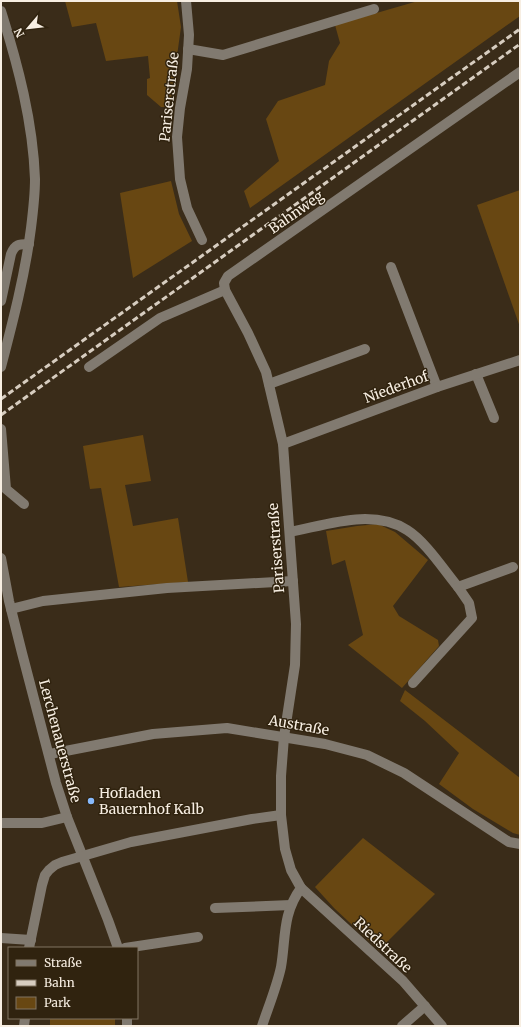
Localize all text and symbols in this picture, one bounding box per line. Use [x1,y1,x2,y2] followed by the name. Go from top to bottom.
[8,8,48,48] north arrow
[11,25,27,40] text: N
[155,51,183,143] street label: Pariserstraße
[265,186,327,237] street label: Bahnweg
[361,367,431,407] street label: Niederhof
[264,502,288,594] street label: Pariserstraße
[35,677,85,805] street label: Lerchenauerstraße
[266,711,331,739] street label: Austraße
[99,784,204,818] place label: Hofladen Bauernhof Kalb
[86,796,96,806] marker: Hofladen Bauernhof Kalb
[350,914,416,976] street label: Riedstraße
[8,947,138,1019] legend
[44,955,82,970] text: Straße
[44,975,75,990] text: Bahn
[44,995,71,1010] text: Park

